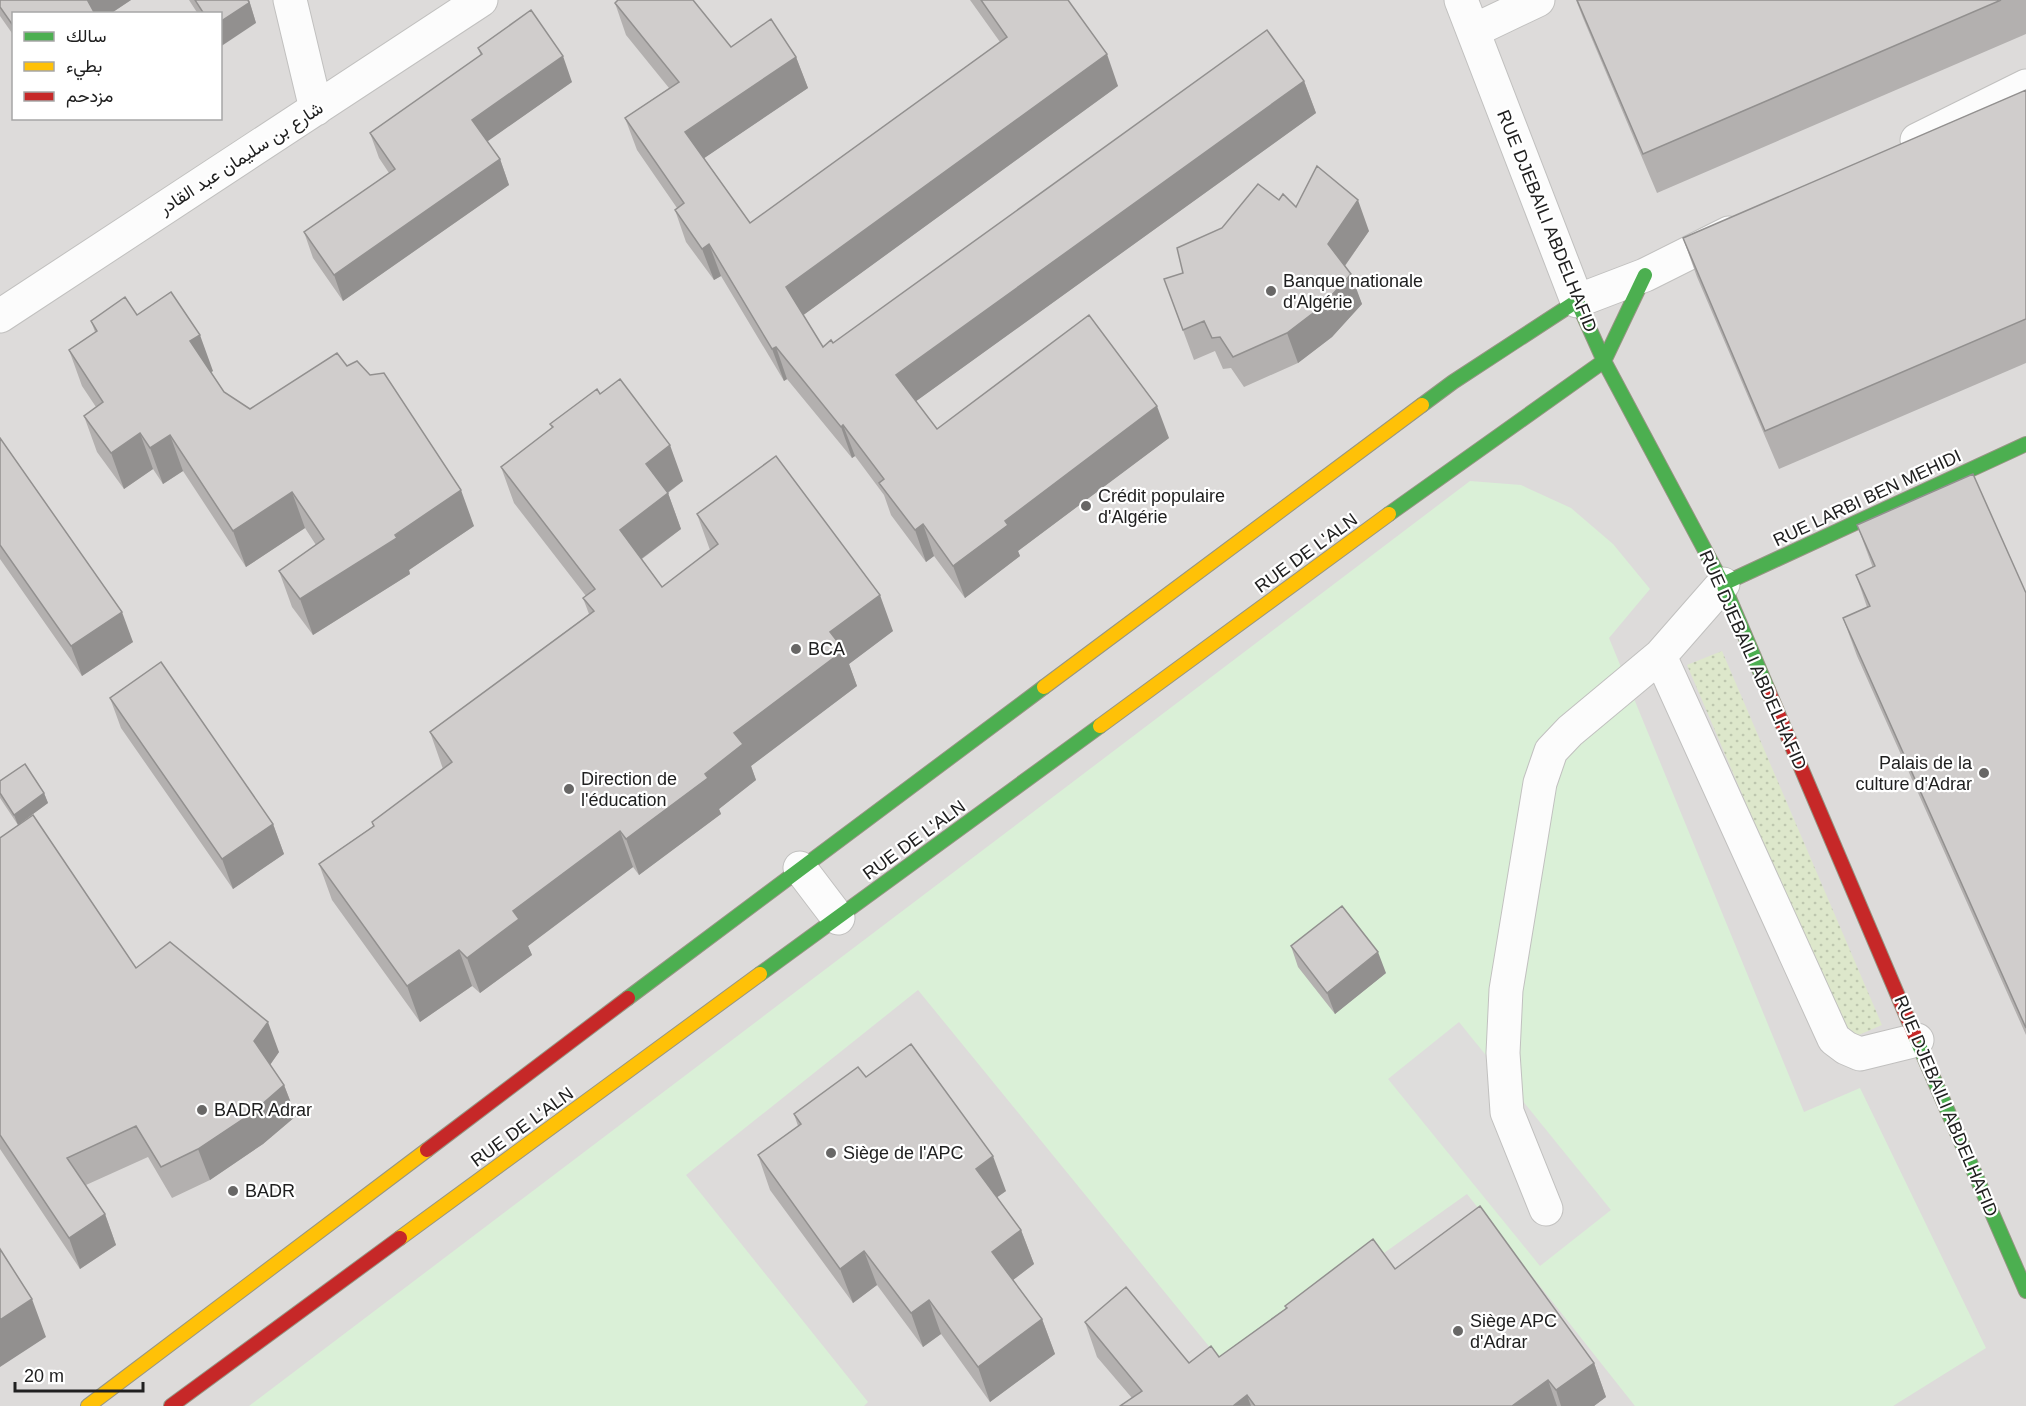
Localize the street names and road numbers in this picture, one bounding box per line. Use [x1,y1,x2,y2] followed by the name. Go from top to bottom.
[155,98,328,221] street label: شارع بن سليمان عبد القادر
[1493,107,1601,335] street label: RUE DJEBAILI ABDELHAFID
[1770,446,1964,550] street label: RUE LARBI BEN MEHIDI
[1251,509,1361,597] street label: RUE DE L'ALN
[1695,547,1811,773] street label: RUE DJEBAILI ABDELHAFID
[859,796,969,884] street label: RUE DE L'ALN
[1890,993,2002,1219] street label: RUE DJEBAILI ABDELHAFID
[467,1083,577,1171] street label: RUE DE L'ALN

